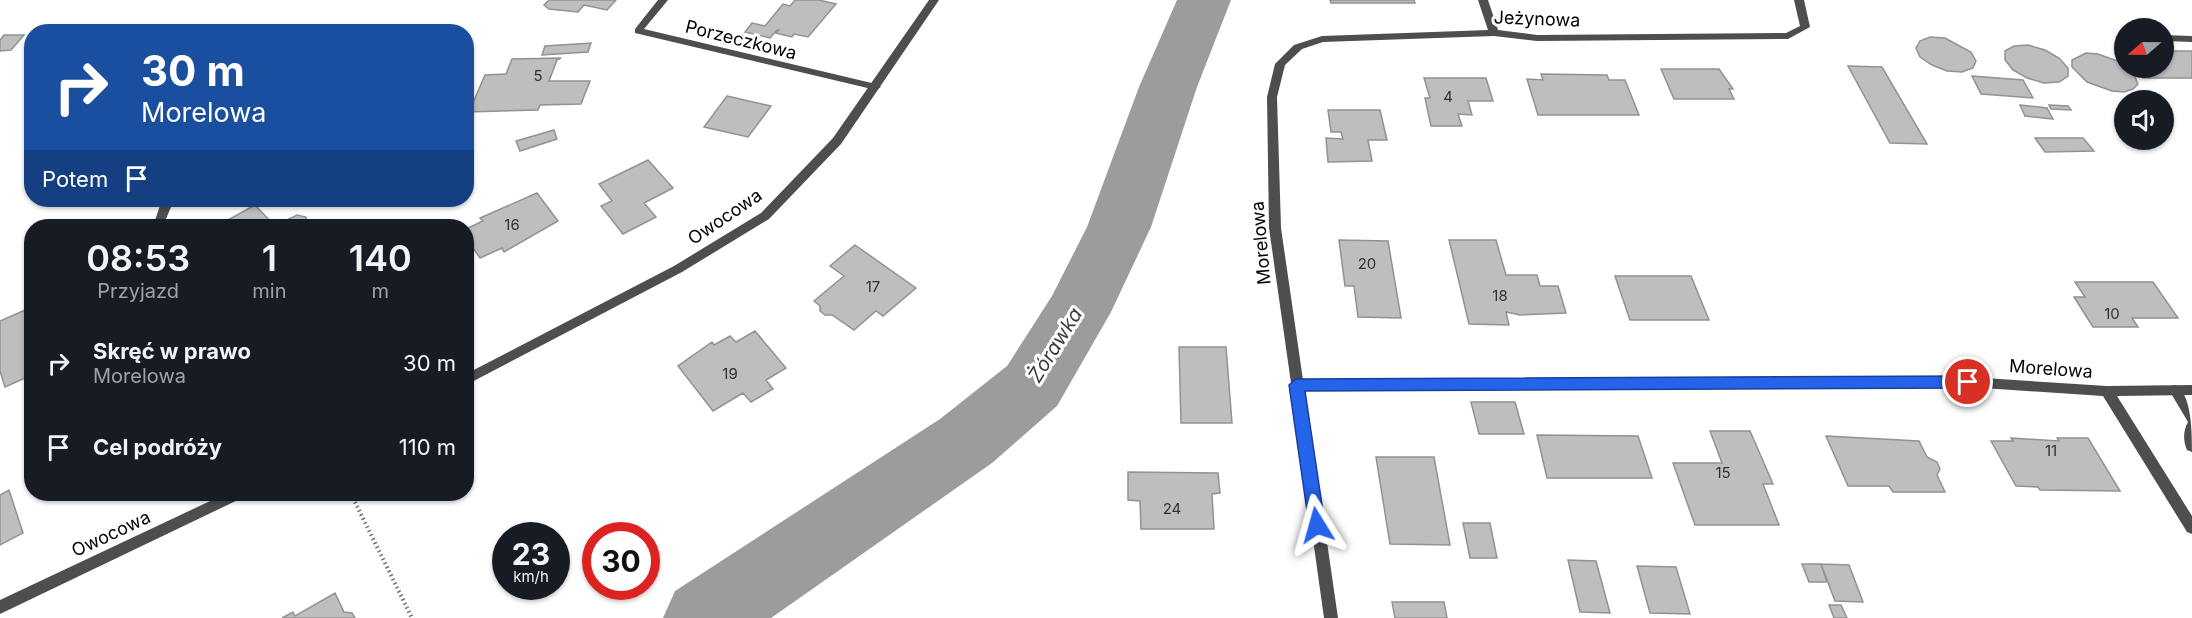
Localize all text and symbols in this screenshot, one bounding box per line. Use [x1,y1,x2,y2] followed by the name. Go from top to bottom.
[1493,6,1581,31] street label: Jeżynowa
[683,16,799,63] street label: Porzeczkowa
[2114,18,2174,78] north arrow
[2114,18,2174,150] map controls
[141,45,245,96] text: 30 m
[42,48,120,126] icon: right
[533,66,543,85] house number: 5
[1443,87,1453,106] house number: 4
[2114,90,2174,150] button: sound
[141,96,267,129] text: Morelowa
[120,162,153,195] icon: arrive
[42,166,108,192] text: Potem
[684,184,766,249] street label: Owocowa
[1246,200,1275,286] street label: Morelowa
[504,215,520,234] house number: 16
[86,236,190,280] text: 08:53
[262,236,277,280] text: 1
[349,236,412,280] text: 140
[1358,254,1376,273] house number: 20
[866,277,880,296] house number: 17
[97,279,179,303] text: Przyjazd
[252,279,287,303] text: min
[371,279,389,303] text: m
[1492,286,1508,305] house number: 18
[1023,303,1087,387] water label: Żórawka
[2104,304,2120,323] house number: 10
[93,338,251,364] text: Skręć w prawo
[42,347,75,380] icon: right
[403,350,456,376] text: 30 m
[2009,355,2094,382] street label: Morelowa
[1942,356,1993,407] pin
[93,364,186,388] text: Morelowa
[722,364,738,383] house number: 19
[1951,365,1984,398] icon: arrive
[42,431,75,464] icon: arrive
[93,434,222,460] text: Cel podróży
[399,434,456,460] text: 110 m
[2045,441,2057,460] house number: 11
[1715,463,1731,482] house number: 15
[1285,493,1349,557] position arrow
[1163,499,1181,518] house number: 24
[68,506,154,561] street label: Owocowa
[582,522,660,600] speed limit sign: 30
[512,536,550,572] text: 23
[513,567,549,586] text: km/h

